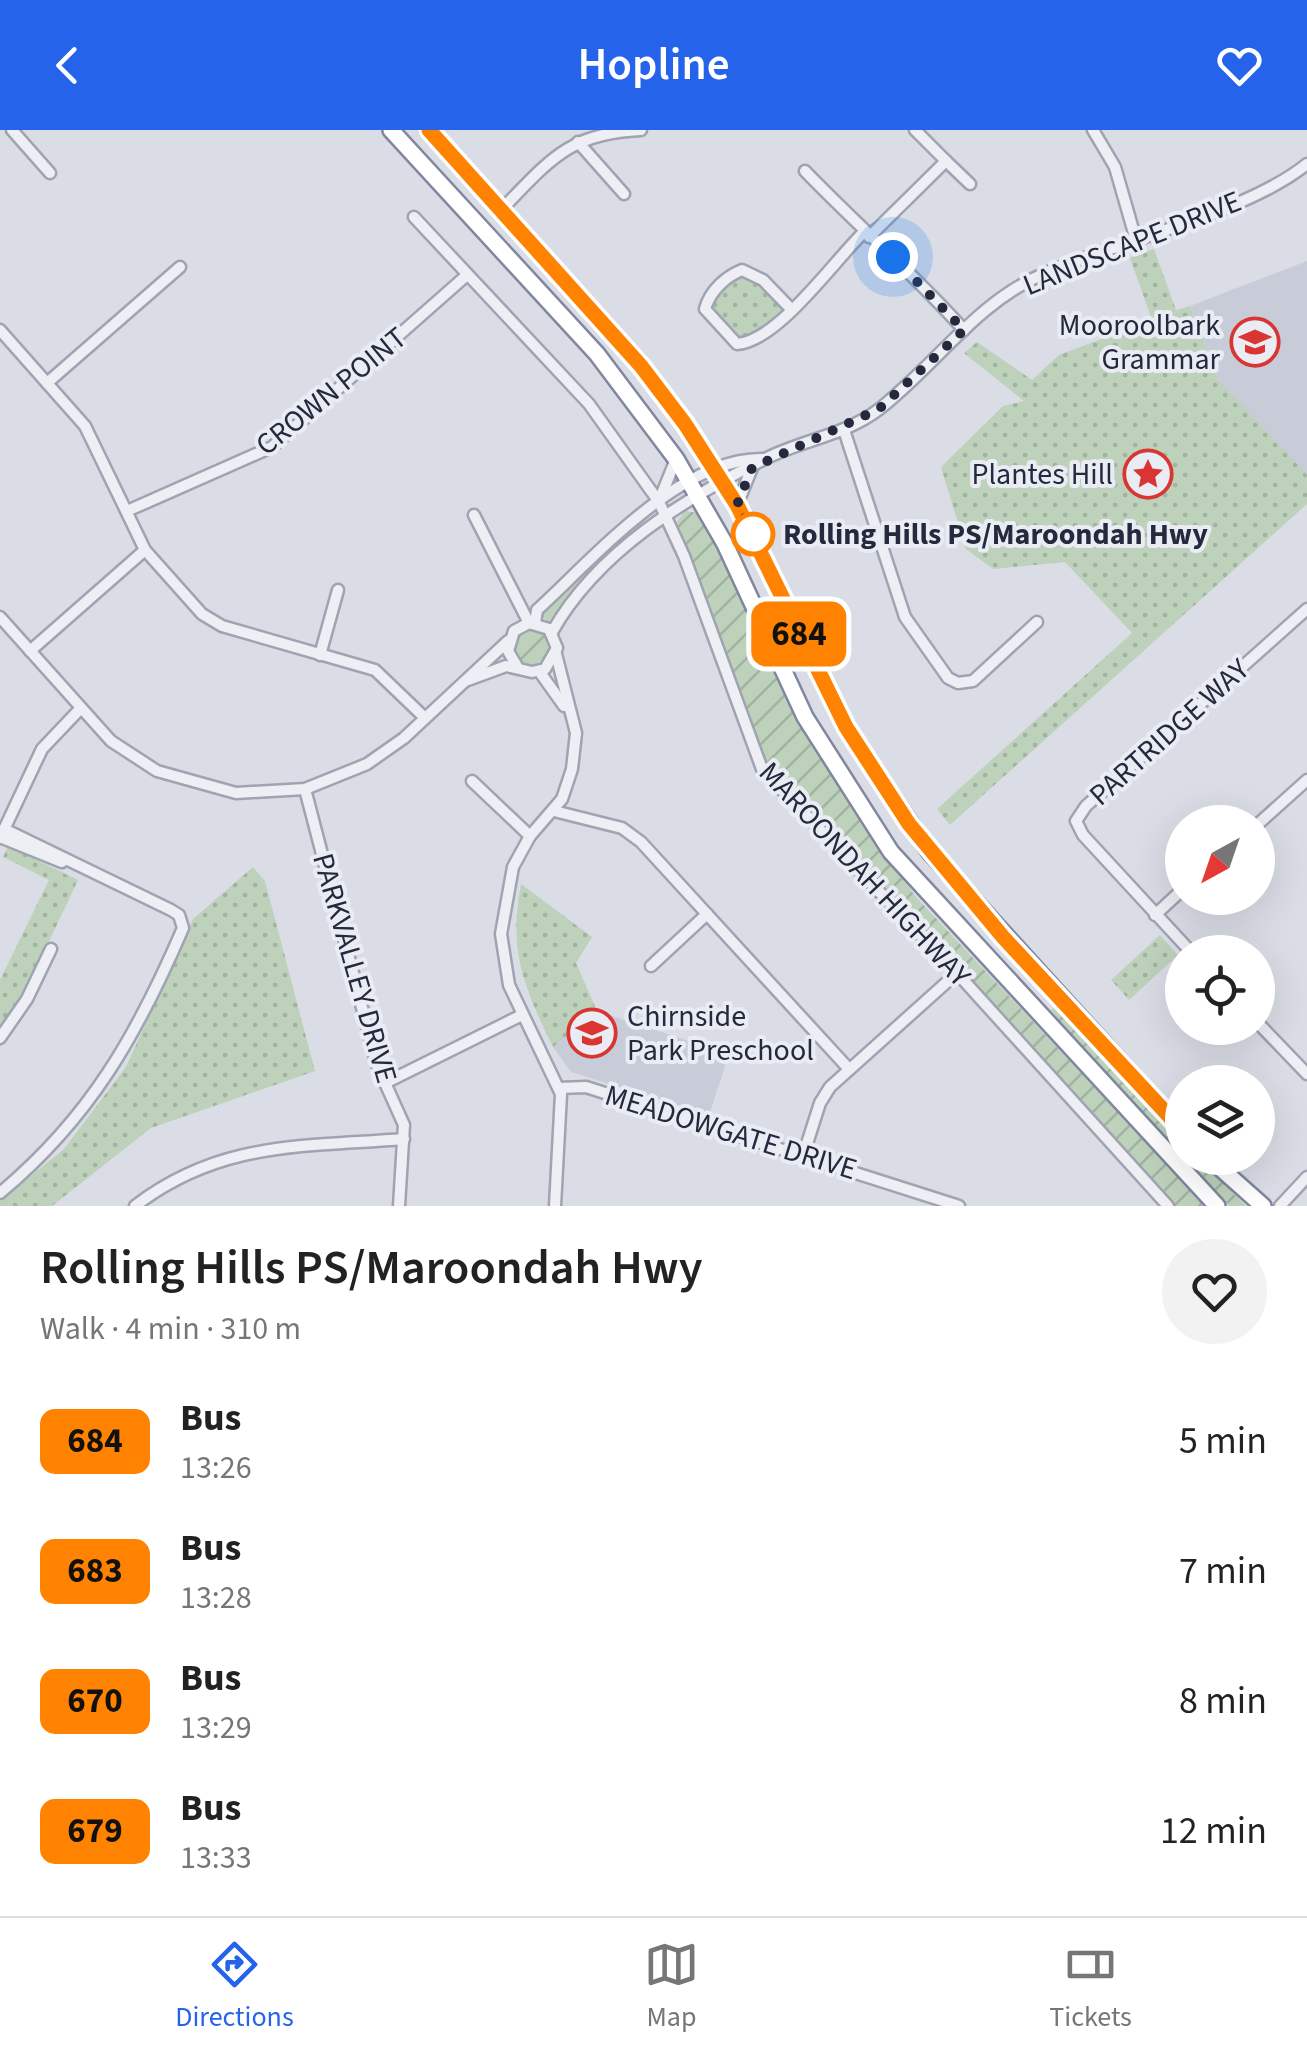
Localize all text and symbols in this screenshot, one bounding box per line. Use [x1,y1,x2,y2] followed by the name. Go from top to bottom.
[578,33,729,97] text: Hopline
[40,38,95,93] icon: back
[1212,38,1267,93] icon: heart
[1017,180,1248,307] street label: LANDSCAPE DRIVE
[868,232,918,282] your location
[1059,304,1221,381] place label: Mooroolbark Grammar
[1229,316,1281,368] school or university icon: Mooroolbark Grammar
[247,317,416,466] street label: CROWN POINT
[1122,448,1174,500] place icon: Plantes Hill
[971,453,1113,496] place label: Plantes Hill
[732,513,774,555] marker: Rolling Hills PS/Maroondah Hwy
[783,513,1208,556] place label: Rolling Hills PS/Maroondah Hwy
[742,602,856,666] line badge: 684
[771,609,827,659] text: 684
[1080,648,1259,816] street label: PARTRIDGE WAY
[749,752,981,997] street label: MAROONDAH HIGHWAY
[1165,805,1275,915] north arrow
[1165,805,1275,1175] map controls
[301,848,408,1088] street label: PARKVALLEY DRIVE
[1165,935,1275,1045] button: locate
[627,995,814,1072] place label: Chirnside Park Preschool
[566,1007,618,1059] school or university icon: Chirnside Park Preschool
[1165,1065,1275,1175] button: layers
[600,1074,862,1191] street label: MEADOWGATE DRIVE
[40,1234,702,1302] text: Rolling Hills PS/Maroondah Hwy
[1162,1239,1267,1344] button: heart
[40,1306,301,1352] text: Walk · 4 min · 310 m
[180,1391,241,1445] text: Bus
[1179,1414,1267,1468] text: 5 min
[67,1416,123,1466] text: 684
[180,1445,252,1491] text: 13:26
[180,1521,241,1575] text: Bus
[1179,1544,1267,1598] text: 7 min
[67,1546,123,1596] text: 683
[180,1575,252,1621] text: 13:28
[180,1651,241,1705] text: Bus
[1179,1674,1267,1728] text: 8 min
[67,1676,123,1726] text: 670
[180,1705,252,1751] text: 13:29
[180,1781,241,1835] text: Bus
[1160,1804,1267,1858] text: 12 min
[67,1806,123,1856] text: 679
[180,1835,252,1881] text: 13:33
[175,1937,294,2037] tab: Directions
[644,1937,699,2037] tab: Map
[1049,1937,1132,2037] tab: Tickets

